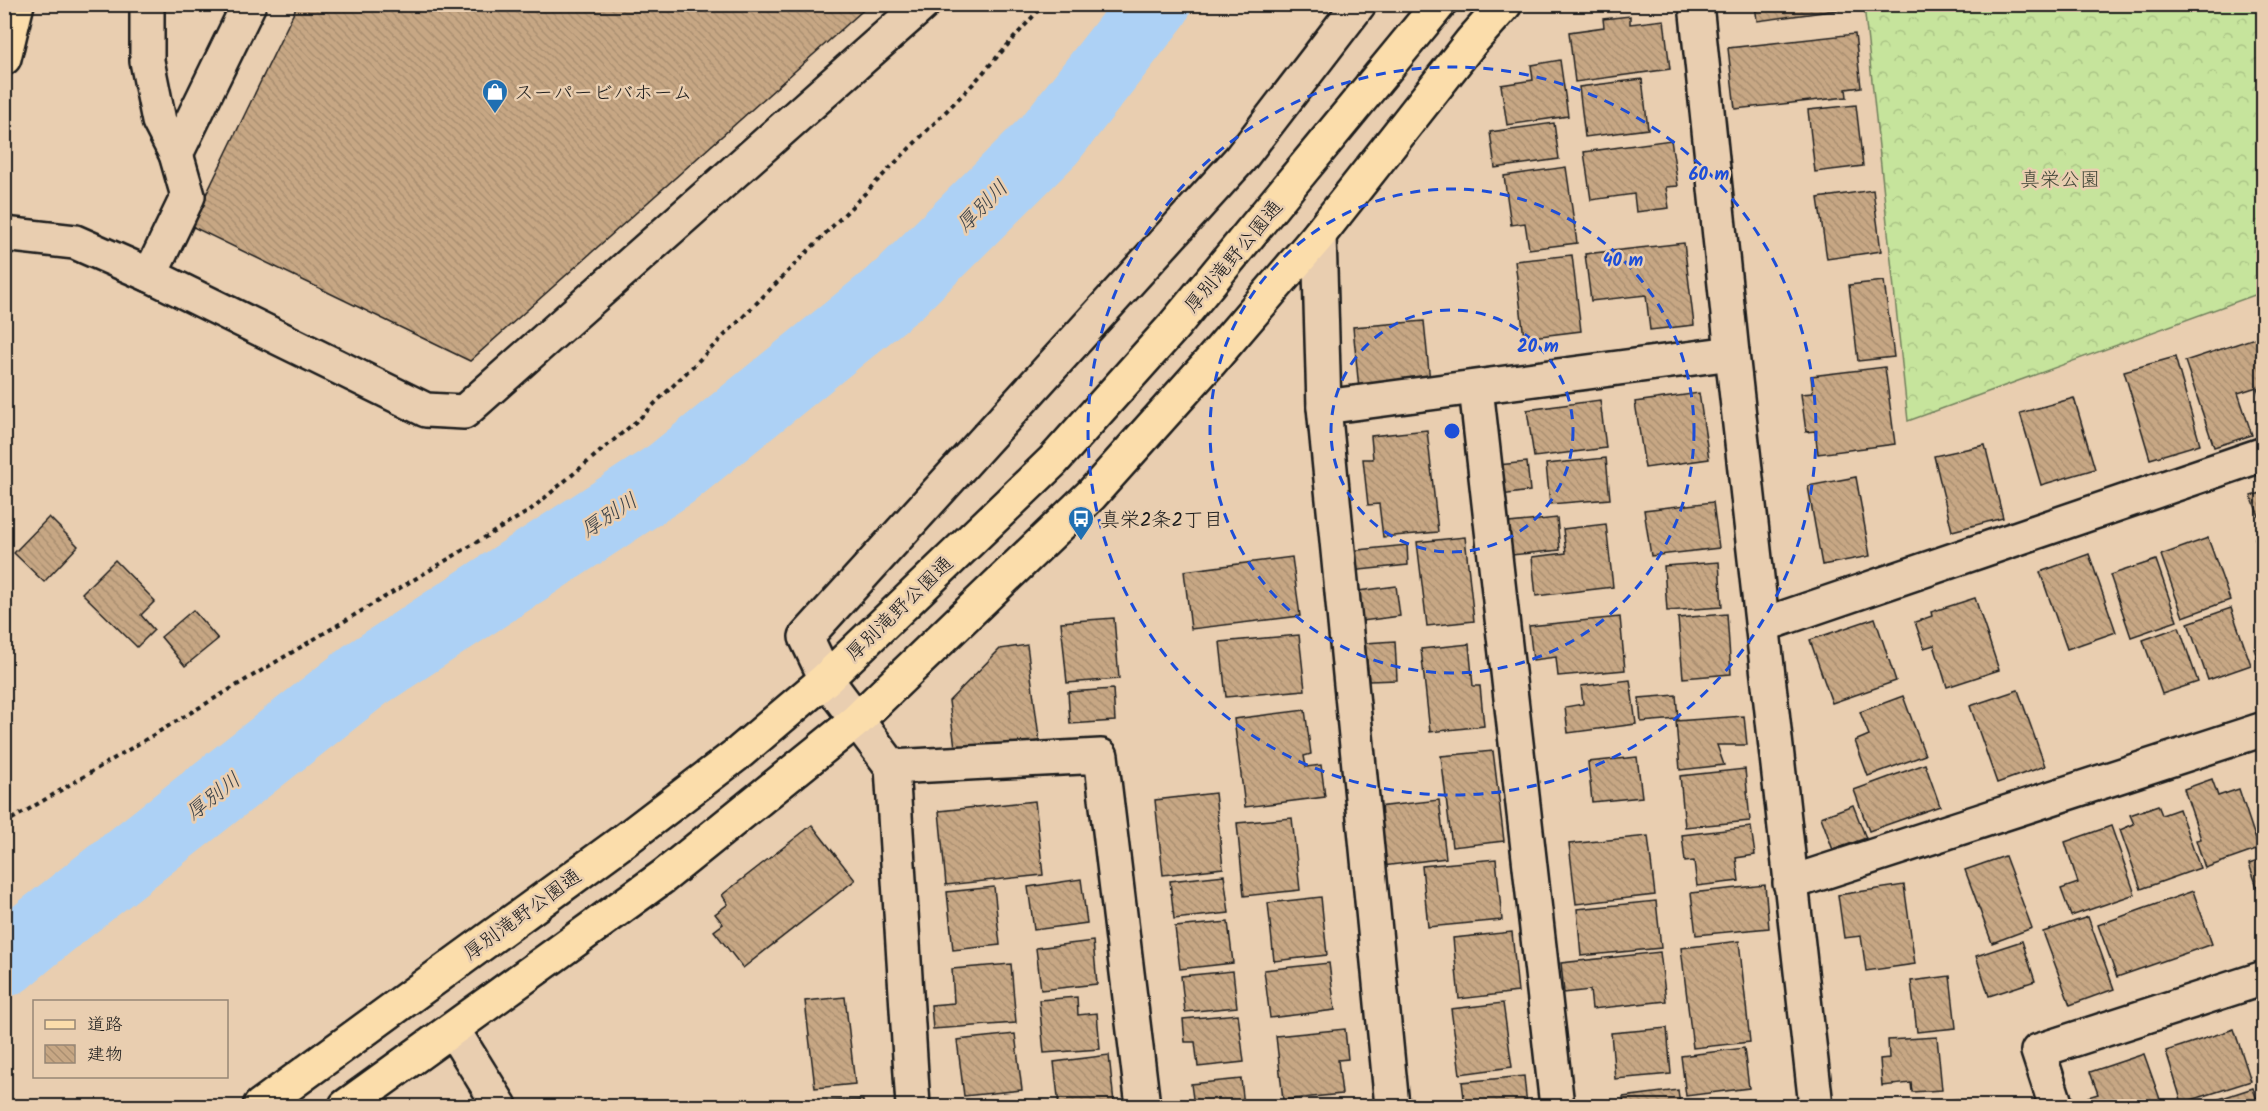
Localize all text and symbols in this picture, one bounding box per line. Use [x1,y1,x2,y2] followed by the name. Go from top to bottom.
[480,77,510,115] shop icon: スーパービバホーム
[514,78,692,110] place label: スーパービバホーム
[1689,161,1730,190] text: 60 m
[2020,165,2100,197] park label: 真栄公園
[949,173,1017,241] water label: 厚別川
[1177,193,1292,321] street label: 厚別滝野公園通
[1603,247,1644,276] text: 40 m
[1517,333,1559,362] text: 20 m
[1442,421,1462,441] centre of rings
[574,485,645,547] water label: 厚別川
[1066,504,1096,542] bus stop icon: 真栄2条2丁目
[1100,505,1223,537] place label: 真栄2条2丁目
[839,549,962,670] street label: 厚別滝野公園通
[179,765,249,830] water label: 厚別川
[457,862,589,970] street label: 厚別滝野公園通
[33,1000,228,1078] legend
[87,1011,123,1040] text: 道路
[87,1041,123,1070] text: 建物

